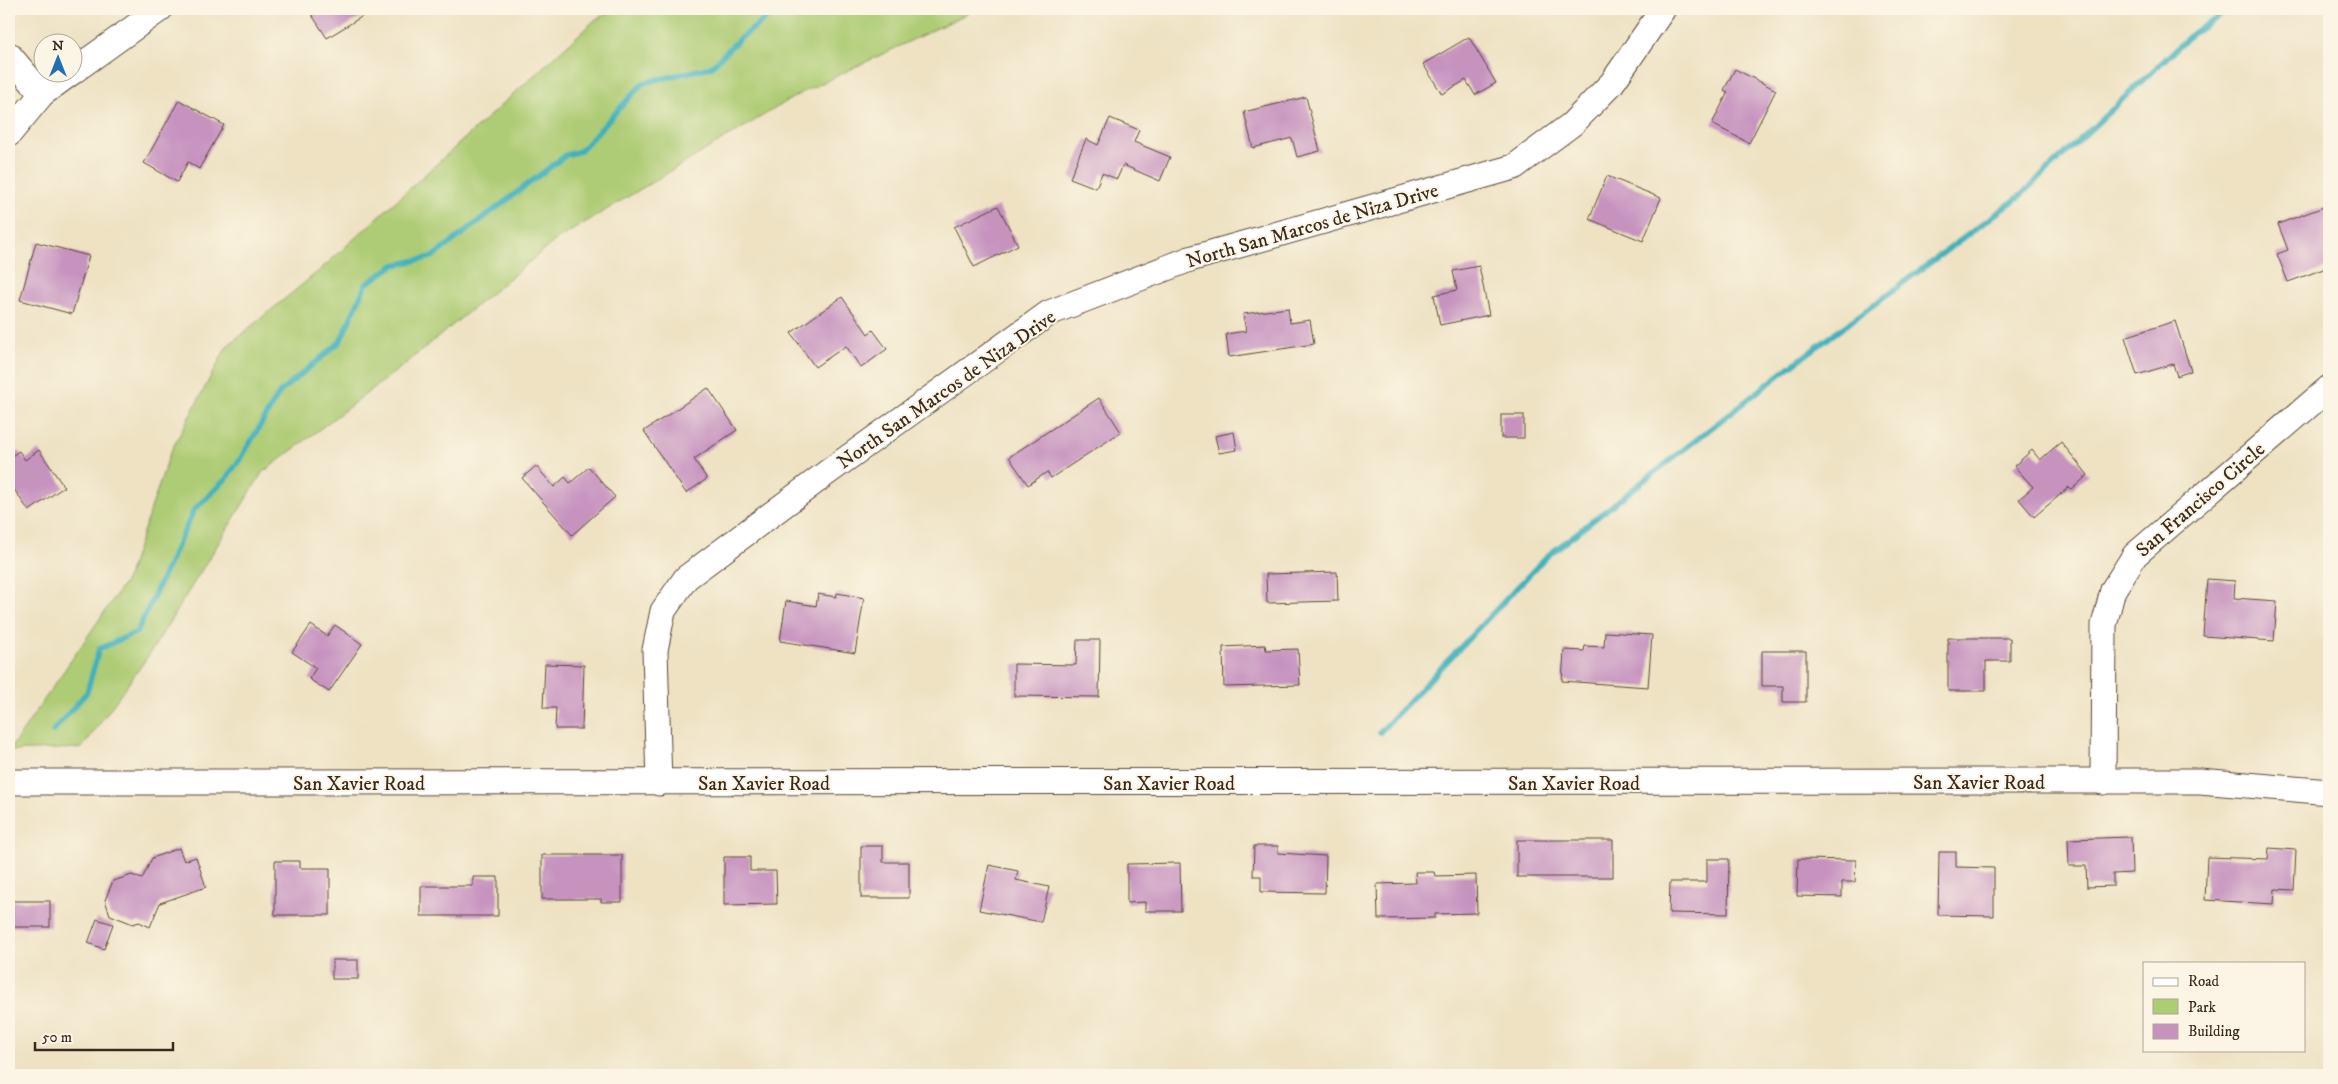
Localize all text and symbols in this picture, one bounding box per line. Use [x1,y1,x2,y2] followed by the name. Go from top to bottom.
[32,32,82,82] north arrow
[52,37,64,55] text: N
[1183,178,1441,274] street label: North San Marcos de Niza Drive
[833,305,1061,475] street label: North San Marcos de Niza Drive
[2131,437,2271,563] street label: San Francisco Circle
[1913,771,2045,796] street label: San Xavier Road
[293,772,425,797] street label: San Xavier Road
[698,772,830,797] street label: San Xavier Road
[1103,772,1235,797] street label: San Xavier Road
[1508,772,1640,797] street label: San Xavier Road
[2143,962,2306,1052] legend
[2188,972,2220,991] text: Road
[2188,998,2217,1017] text: Park
[35,1019,172,1051] scale bar
[2188,1022,2240,1041] text: Building
[42,1028,72,1047] text: 50 m

